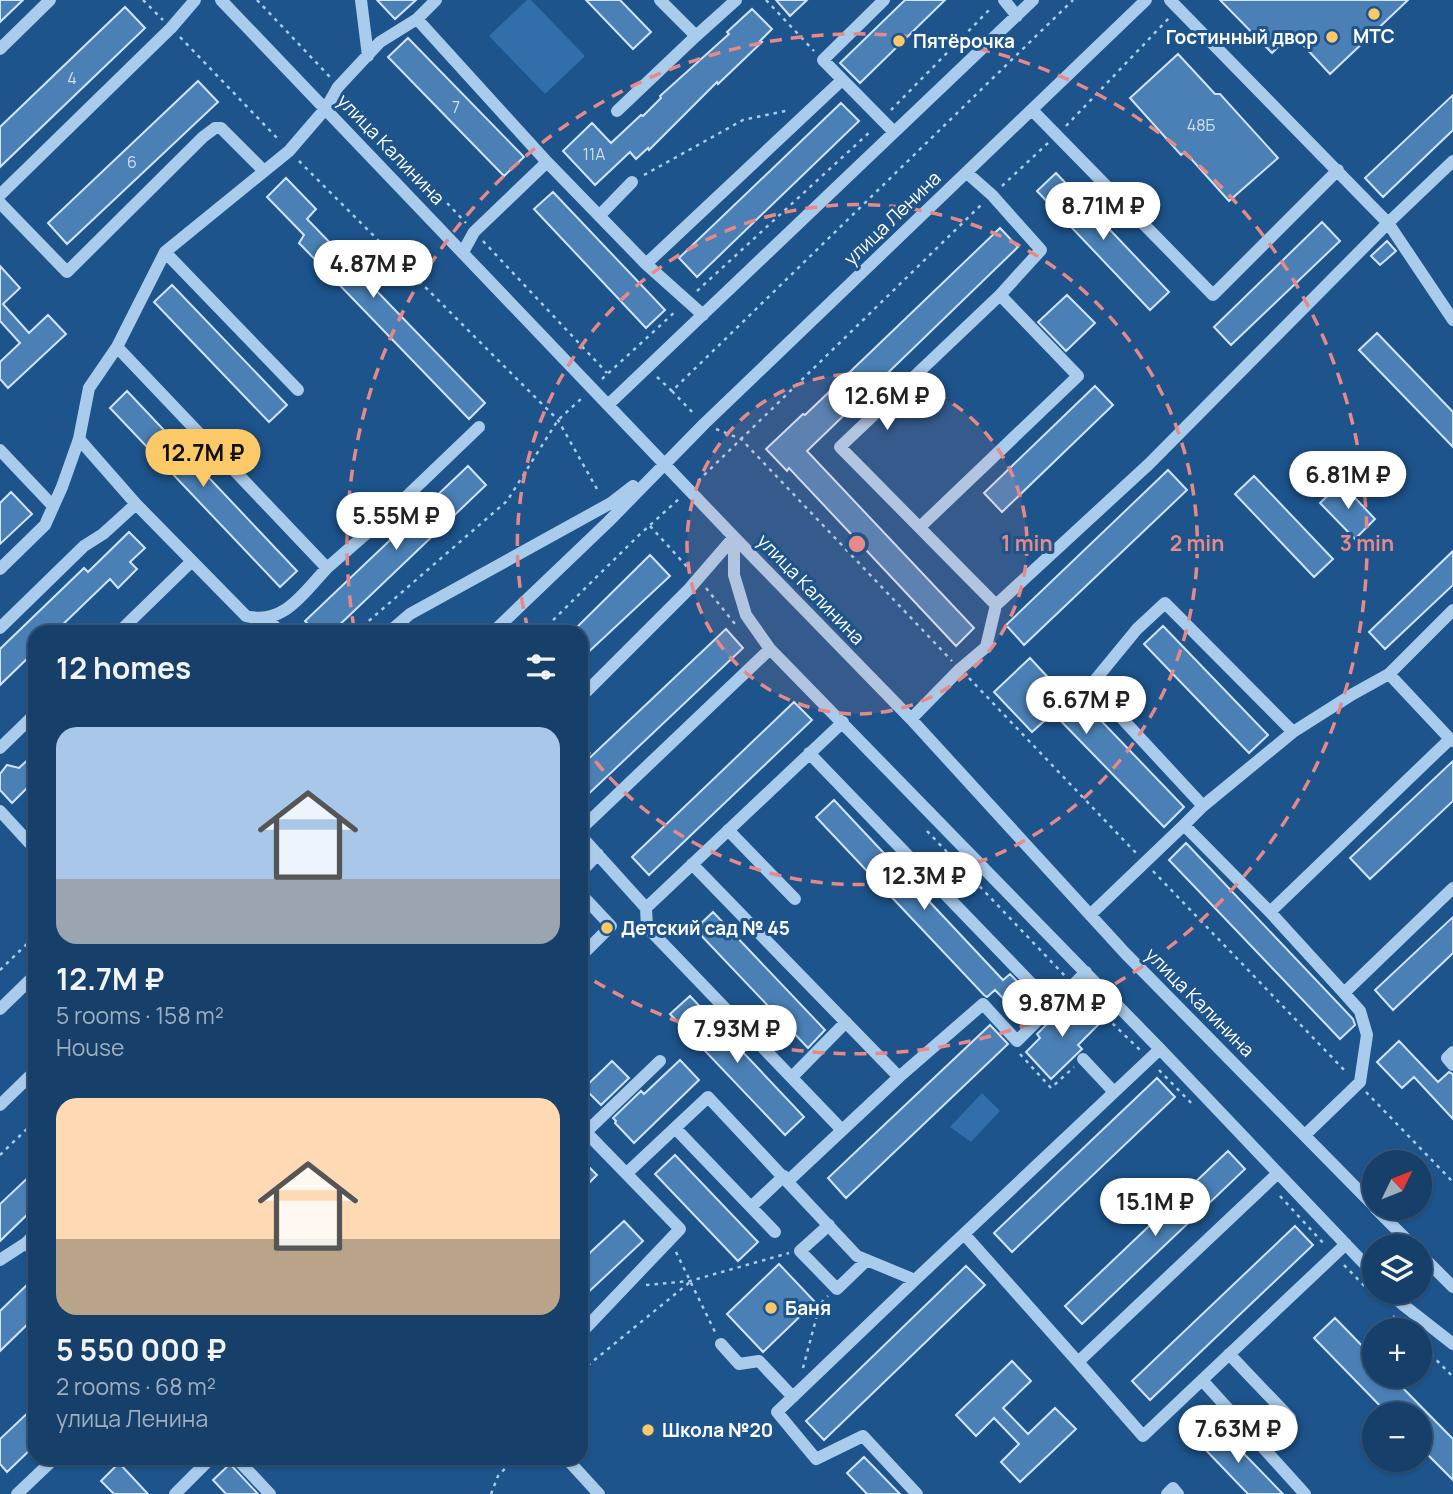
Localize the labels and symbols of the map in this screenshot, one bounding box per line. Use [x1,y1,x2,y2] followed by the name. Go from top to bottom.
[1366,6,1382,22] marker: МТС
[1353,23,1395,49] place label: МТС
[1166,24,1318,50] place label: Гостинный двор
[913,28,1015,54] place label: Пятёрочка
[1324,29,1340,45] marker: Гостинный двор
[891,33,907,49] marker: Пятёрочка
[67,67,77,89] house number: 4
[331,88,451,210] street label: улица Калинина
[452,96,460,118] house number: 7
[1187,114,1216,136] house number: 48Б
[583,143,605,165] house number: 11А
[127,151,137,173] house number: 6
[838,165,946,271] street label: улица Ленина
[1038,182,1168,242] pin: 8.71M ₽
[308,240,438,300] pin: 4.87M ₽
[822,372,952,432] pin: 12.6M ₽
[138,430,268,489] pin: 12.7M ₽
[1283,452,1413,511] pin: 6.81M ₽
[331,492,461,552] pin: 5.55M ₽
[751,528,871,650] street label: улица Калинина
[1001,529,1053,557] text: 1 min
[1170,529,1224,557] text: 2 min
[1340,529,1394,557] text: 3 min
[845,532,869,556] centre of rings
[1021,676,1151,736] pin: 6.67M ₽
[859,852,989,912] pin: 12.3M ₽
[621,915,790,941] place label: Детский сад № 45
[599,920,615,936] marker: Детский сад № 45
[1140,942,1260,1062] street label: улица Калинина
[997,979,1127,1039] pin: 9.87M ₽
[672,1006,802,1065] pin: 7.93M ₽
[1362,1150,1432,1220] north arrow
[1090,1178,1220,1238] pin: 15.1M ₽
[785,1295,831,1321] place label: Баня
[763,1300,779,1316] marker: Баня
[1173,1406,1303,1465] pin: 7.63M ₽
[662,1417,773,1443] place label: Школа №20
[640,1422,656,1438] marker: Школа №20

